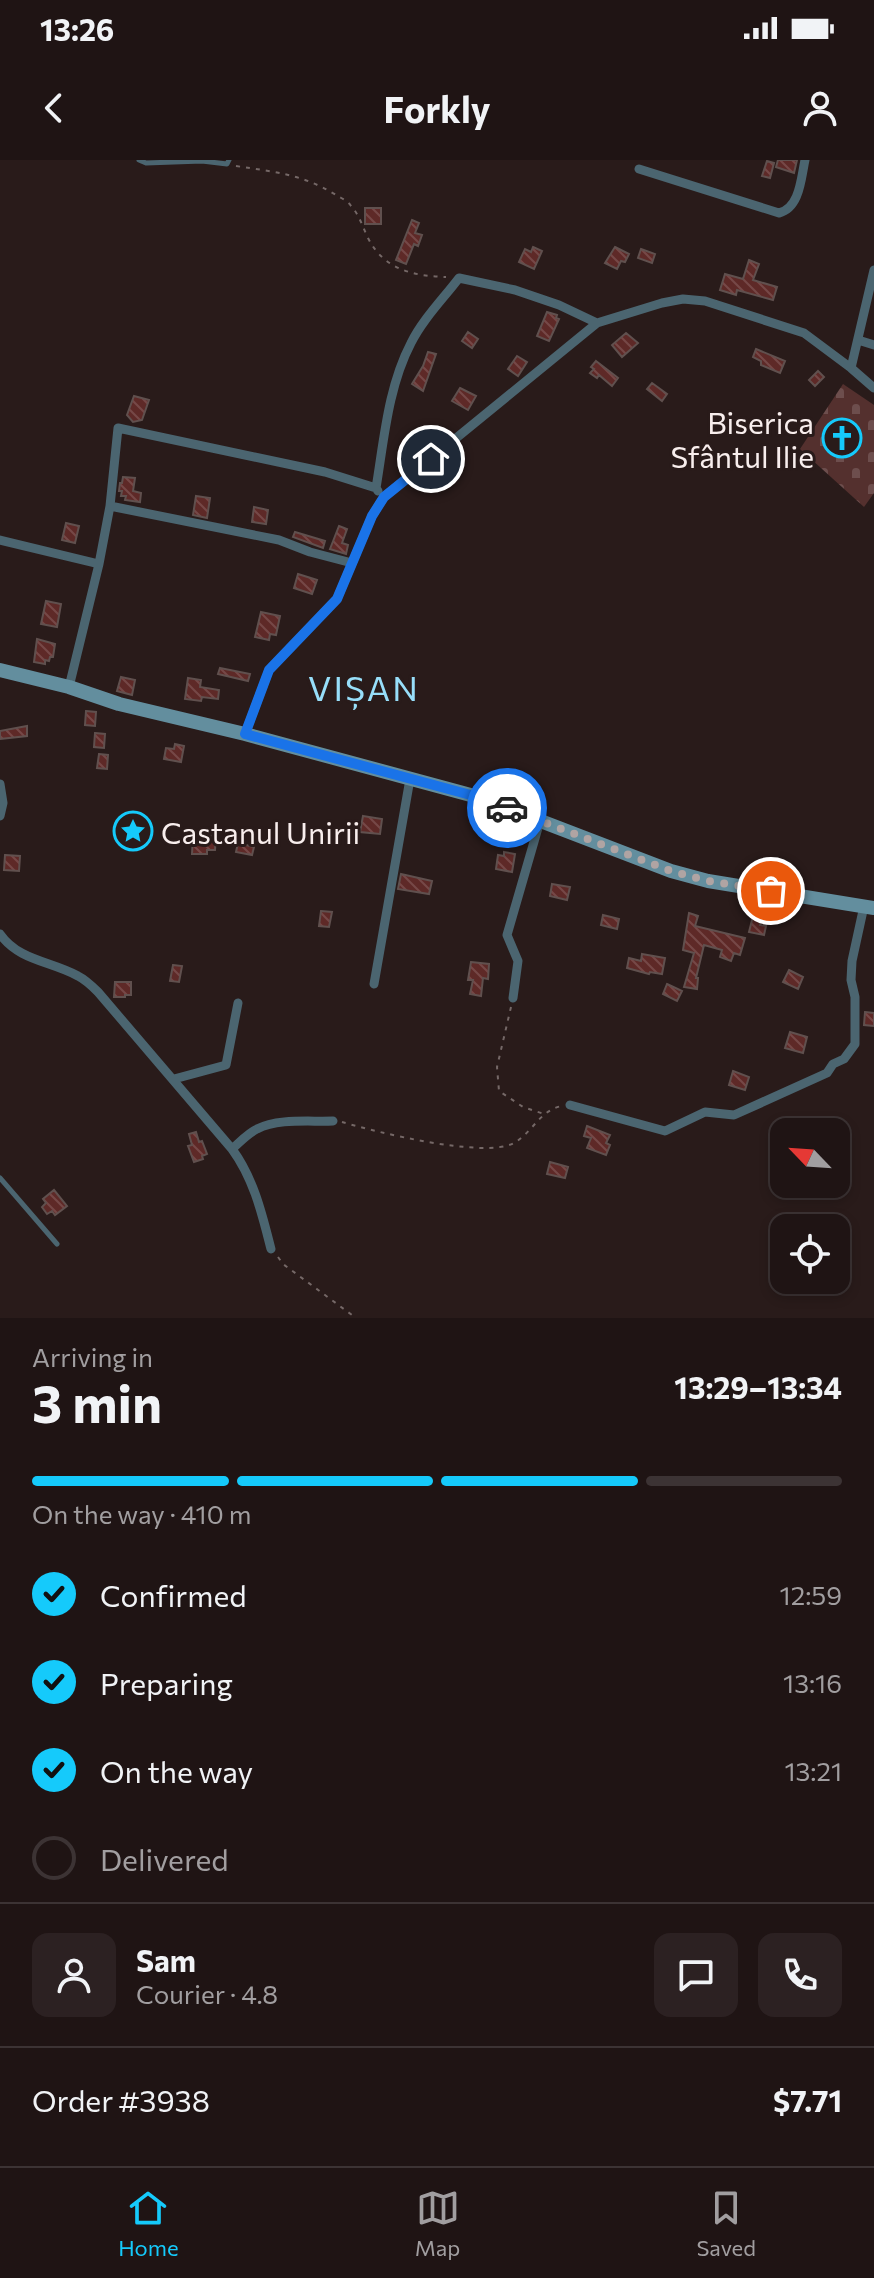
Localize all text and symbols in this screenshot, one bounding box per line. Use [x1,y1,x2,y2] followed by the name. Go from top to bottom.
[40,10,114,47] text: 13:26
[32,86,76,130] icon: back
[384,86,490,130] text: Forkly
[798,86,842,130] icon: person
[670,403,814,474] place label: Biserica Sfântul Ilie
[821,417,863,459] church icon: Biserica Sfântul Ilie
[397,425,465,493] pin
[409,437,453,481] icon: home
[308,666,420,710] district label: VIȘAN
[467,768,547,848] courier
[485,786,529,830] icon: car
[112,810,154,852] place icon: Castanul Unirii
[161,813,360,850] place label: Castanul Unirii
[737,857,805,925] pin
[749,869,793,913] icon: bag
[770,1118,850,1198] north arrow
[770,1118,850,1294] map controls
[770,1214,850,1294] button: locate
[32,1341,153,1372] text: Arriving in
[674,1368,842,1405] text: 13:29–13:34
[32,1370,162,1434] text: 3 min
[32,1498,251,1529] text: On the way · 410 m
[32,1572,76,1616] icon: check
[100,1576,247,1613] text: Confirmed
[780,1579,842,1610] text: 12:59
[32,1660,76,1704] icon: check
[100,1664,233,1701] text: Preparing
[783,1667,842,1698] text: 13:16
[32,1748,76,1792] icon: check
[100,1752,253,1789] text: On the way
[784,1755,842,1786] text: 13:21
[100,1840,229,1877] text: Delivered
[32,1933,116,2017] button: person
[654,1933,738,2017] button: chat
[758,1933,842,2017] button: phone
[136,1941,196,1978] text: Sam
[136,1978,278,2009] text: Courier · 4.8
[32,2081,210,2118] text: Order #3938
[773,2081,842,2118] text: $7.71
[118,2186,179,2261] tab: Home
[415,2186,460,2261] tab: Map
[696,2186,756,2261] tab: Saved

